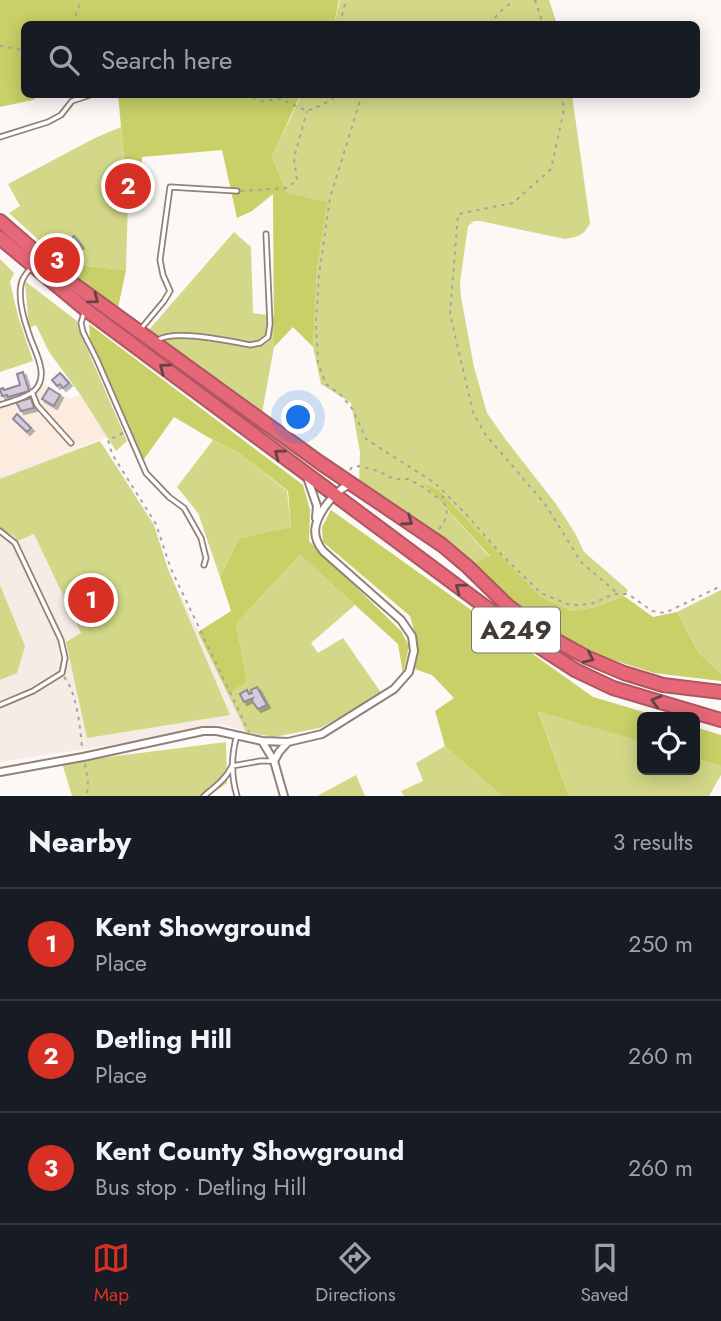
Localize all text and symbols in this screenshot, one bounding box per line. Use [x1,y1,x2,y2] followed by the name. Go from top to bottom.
[21,21,700,98] search box
[45,41,83,79] icon: search
[101,41,233,79] text: Search here
[105,160,151,212] pin: 2
[34,234,80,286] pin: 3
[86,291,99,303] one-way arrow
[159,364,171,376] one-way arrow
[281,400,315,434] your location
[274,450,287,463] one-way arrow
[400,513,413,525] one-way arrow
[68,574,114,626] pin: 1
[455,584,468,597] one-way arrow
[472,608,560,652] road number: A249
[581,649,594,663] one-way arrow
[650,695,662,709] one-way arrow
[637,712,700,775] map controls
[637,712,700,775] button: locate
[28,820,131,863] text: Nearby
[613,825,693,859] text: 3 results
[95,908,311,946] text: Kent Showground
[45,927,57,961] text: 1
[628,927,693,961] text: 250 m
[95,946,147,980] text: Place
[95,1020,232,1058] text: Detling Hill
[43,1039,59,1073] text: 2
[628,1039,693,1073] text: 260 m
[95,1058,147,1092] text: Place
[95,1132,404,1170] text: Kent County Showground
[44,1151,58,1185] text: 3
[628,1151,693,1185] text: 260 m
[95,1170,307,1204] text: Bus stop · Detling Hill
[92,1239,130,1308] tab: Map
[315,1239,396,1308] tab: Directions
[580,1239,629,1308] tab: Saved

